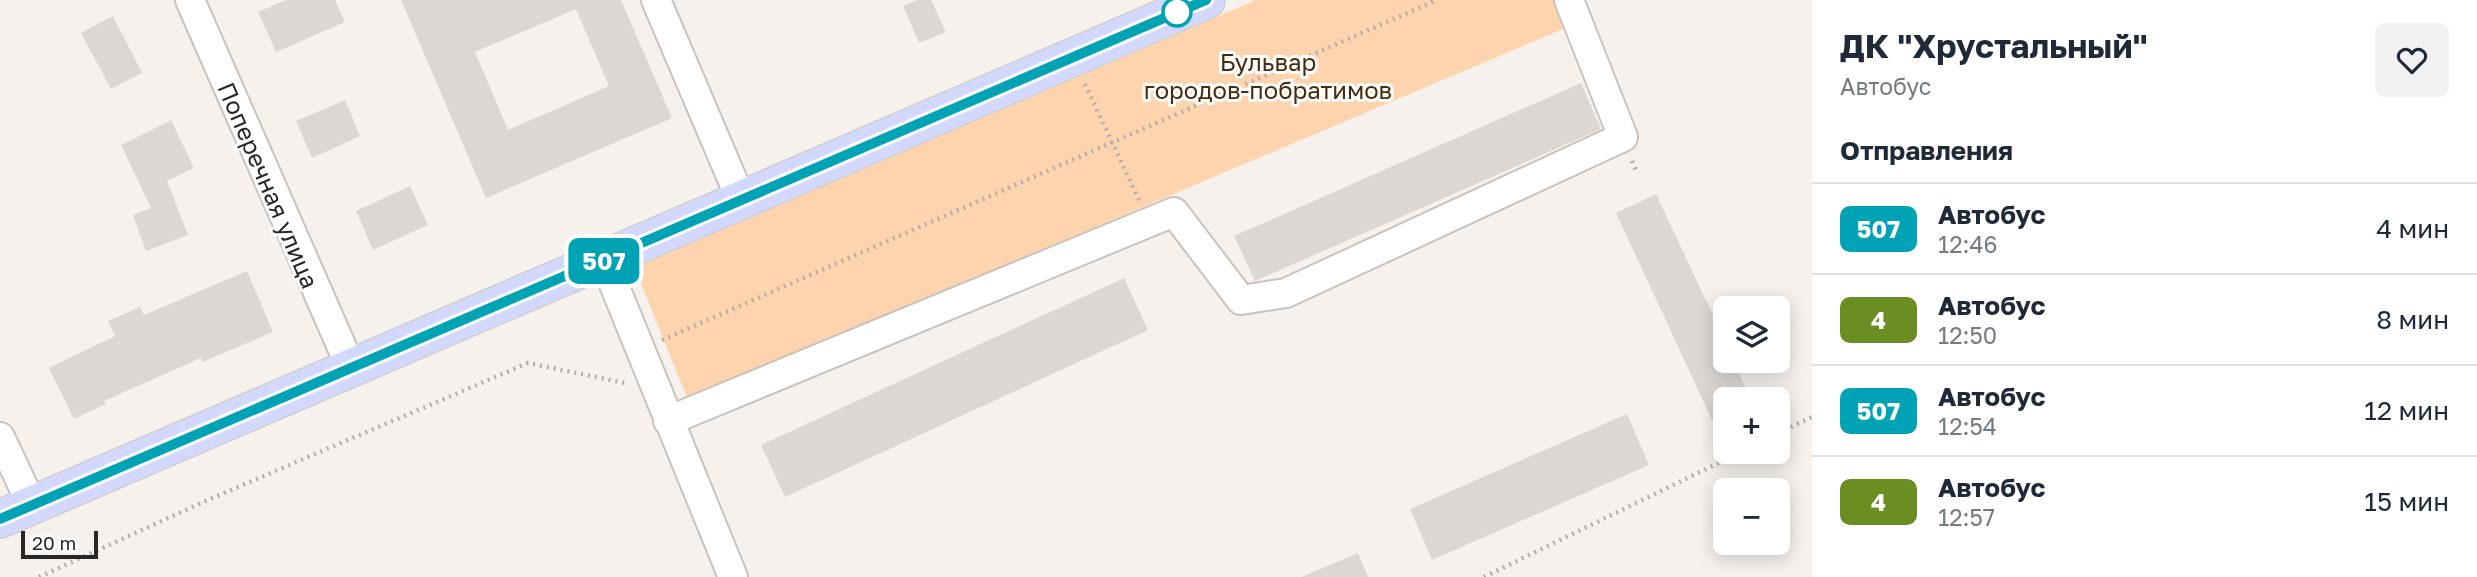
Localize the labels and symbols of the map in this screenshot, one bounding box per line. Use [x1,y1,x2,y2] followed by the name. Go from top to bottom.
[1162,0,1192,27] unlabelled marker
[1144,47,1392,104] park label: Бульвар городов-побратимов
[212,78,326,292] street label: Поперечная улица
[564,238,644,284] line badge: 507
[21,528,98,560] scale bar

